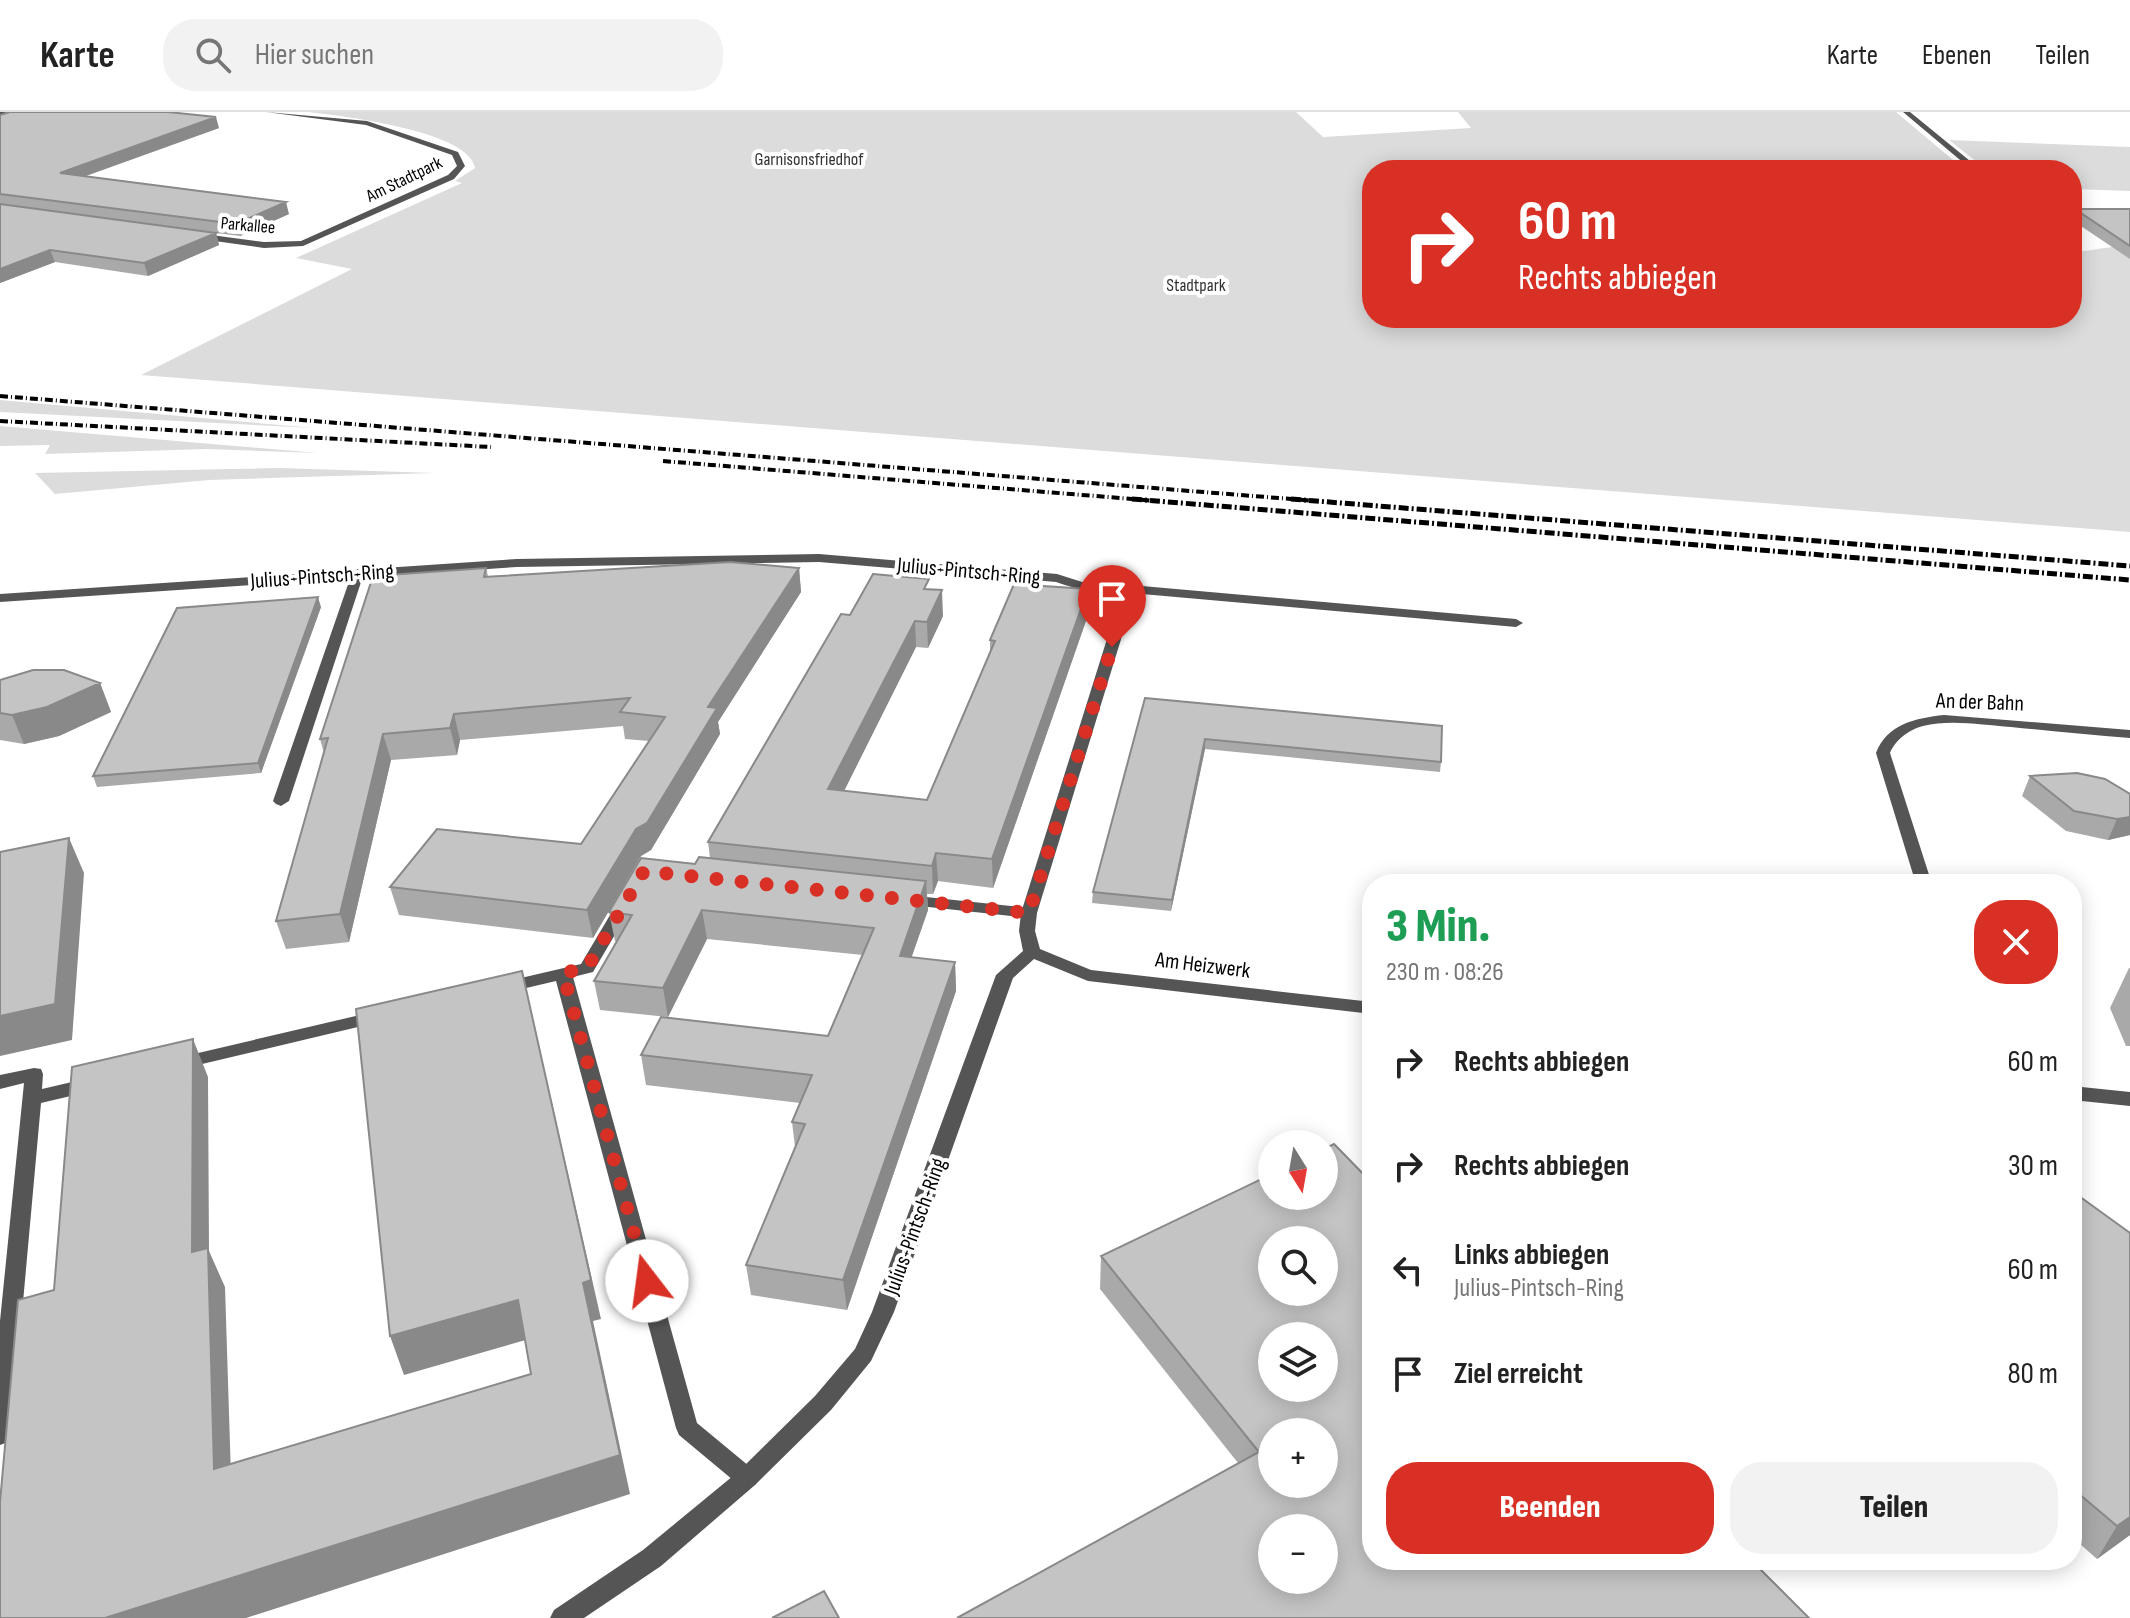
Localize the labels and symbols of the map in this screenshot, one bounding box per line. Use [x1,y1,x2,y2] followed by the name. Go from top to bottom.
[755,149,864,170] park label: Garnisonsfriedhof
[362,152,446,207] street label: Am Stadtpark
[220,213,276,238] street label: Parkallee
[1166,275,1226,296] park label: Stadtpark
[895,552,1042,591] street label: Julius-Pintsch-Ring
[248,558,395,595] street label: Julius-Pintsch-Ring
[1078,565,1146,647] pin
[1935,687,2024,718] street label: An der Bahn
[1153,946,1252,985] street label: Am Heizwerk
[1258,1130,1338,1210] north arrow
[878,1154,953,1300] street label: Julius-Pintsch-Ring
[605,1239,689,1323] position arrow

